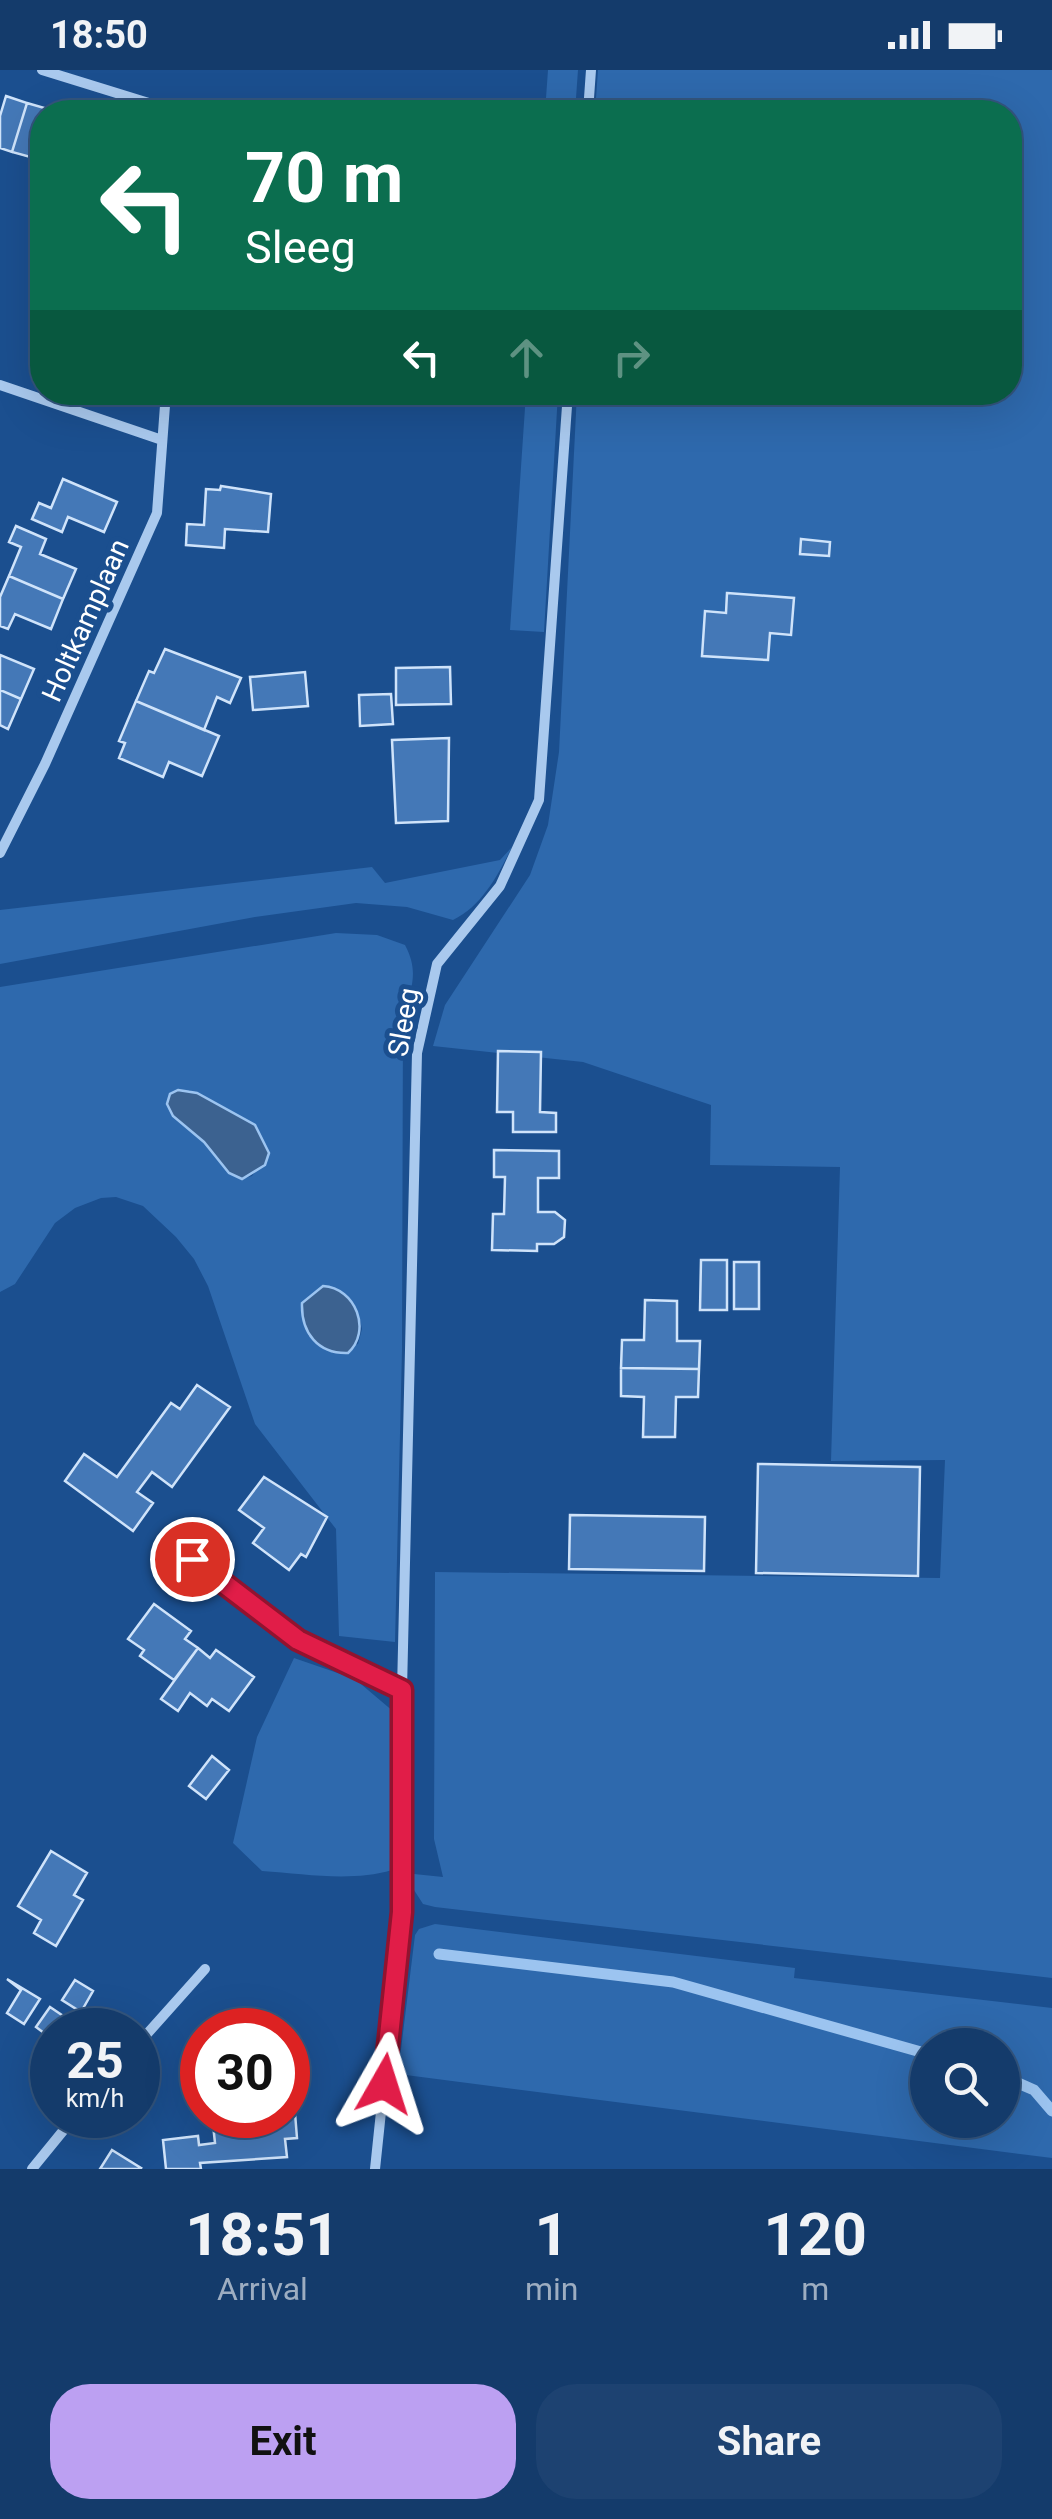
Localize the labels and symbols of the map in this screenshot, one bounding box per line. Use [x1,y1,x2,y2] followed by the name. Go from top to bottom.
[35,534,136,707] street label: Holtkamplaan
[381,985,426,1059] street label: Sleeg
[150,1517,235,1602] pin
[180,2008,310,2138] speed limit sign: 30
[332,2032,436,2136] position arrow

